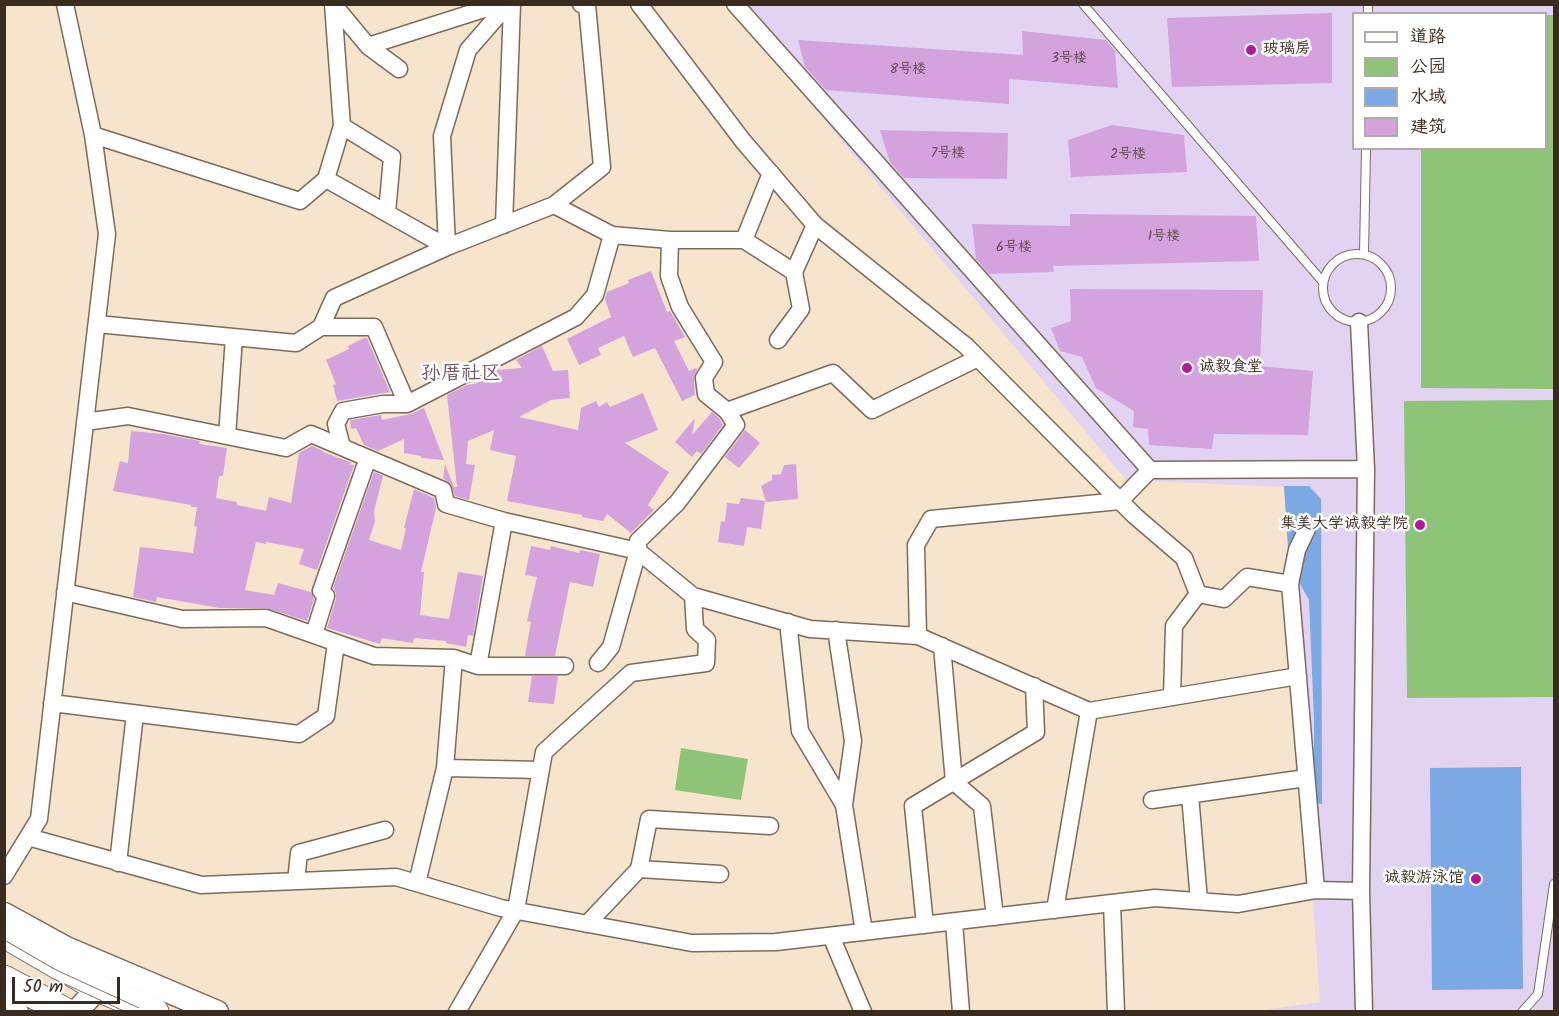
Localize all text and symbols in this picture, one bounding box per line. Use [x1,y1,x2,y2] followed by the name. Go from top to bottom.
[1352,12,1547,150] legend
[1410,23,1446,52] text: 道路
[1263,40,1311,60] place label: 玻璃房
[1244,43,1258,57] marker: 玻璃房
[1051,52,1087,68] house number: 3号楼
[1410,53,1446,82] text: 公园
[890,63,926,79] house number: 8号楼
[1410,83,1446,112] text: 水域
[1410,113,1446,142] text: 建筑
[931,147,965,163] house number: 7号楼
[1110,148,1146,164] house number: 2号楼
[1148,230,1180,246] house number: 1号楼
[996,241,1032,257] house number: 6号楼
[1199,358,1263,378] place label: 诚毅食堂
[1180,361,1194,375] marker: 诚毅食堂
[421,364,501,388] district label: 孙厝社区
[1280,515,1408,535] place label: 集美大学诚毅学院
[1413,518,1427,532] marker: 集美大学诚毅学院
[1384,869,1464,889] place label: 诚毅游泳馆
[1469,872,1483,886] marker: 诚毅游泳馆
[15,965,123,1003] scale bar
[23,973,63,1002] text: 50 m

